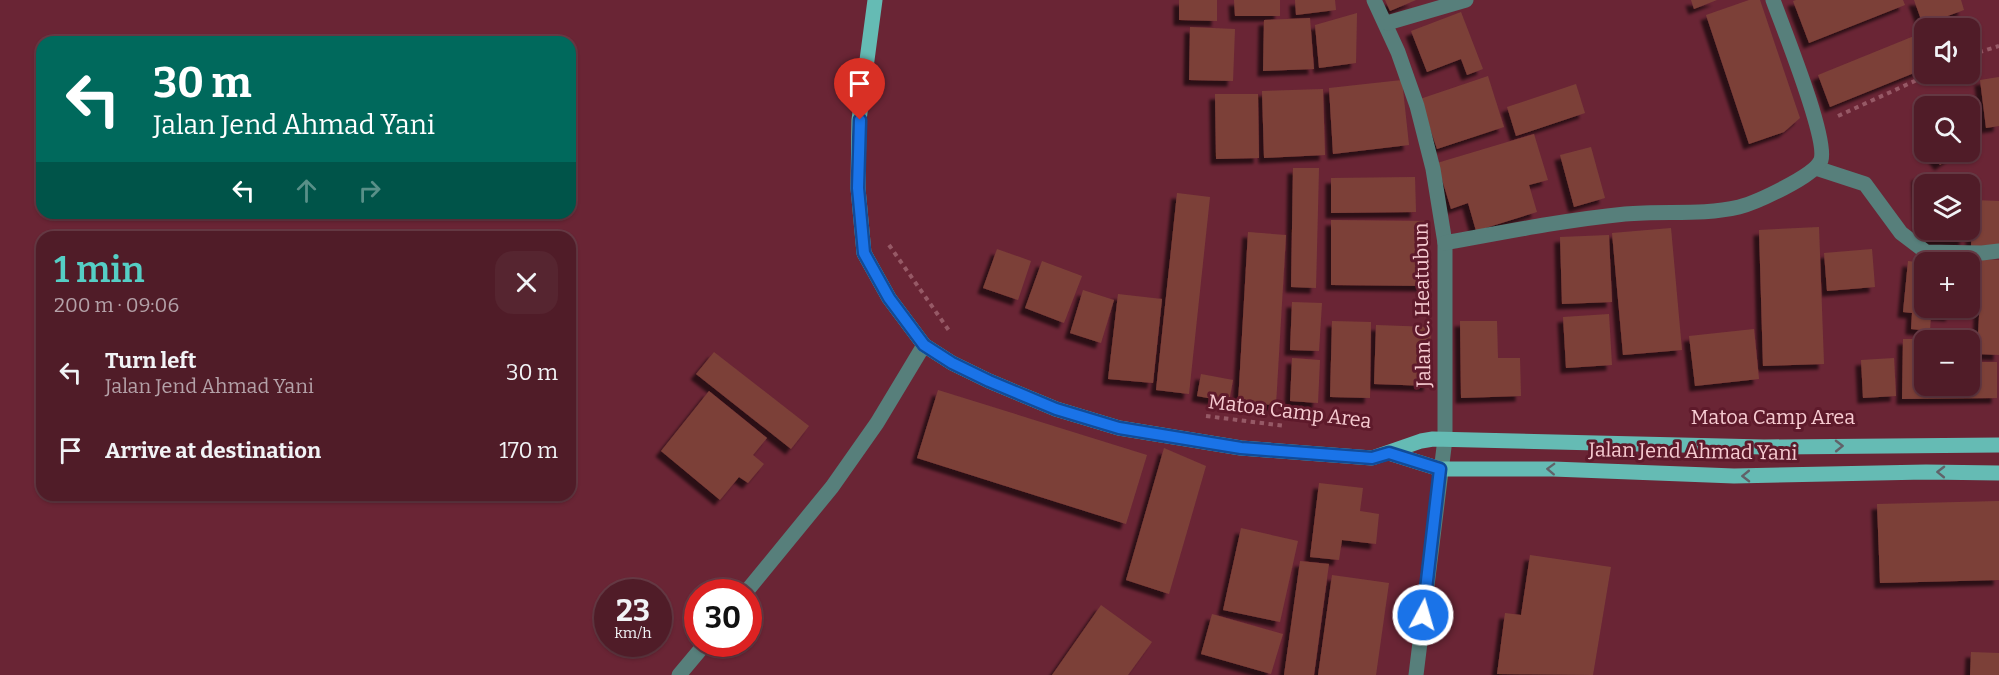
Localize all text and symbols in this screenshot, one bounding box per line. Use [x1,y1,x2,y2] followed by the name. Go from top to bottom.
[1914,18,1980,396] map controls
[1914,18,1980,84] button: sound
[153,58,252,108] text: 30 m
[834,58,885,120] pin
[54,60,132,138] icon: left
[843,67,876,100] icon: arrive
[1914,96,1980,162] button: search
[153,109,435,141] text: Jalan Jend Ahmad Yani
[227,174,260,207] icon: left
[290,174,323,207] icon: ahead
[353,174,386,207] icon: right
[1914,174,1980,240] button: layers
[1409,222,1435,389] street label: Jalan C. Heatubun
[54,248,145,292] text: 1 min
[495,251,558,314] button: close
[1914,252,1980,318] button: +
[54,293,179,317] text: 200 m · 09:06
[1914,330,1980,396] button: −
[105,347,197,374] text: Turn left
[54,356,87,389] icon: left
[506,359,558,386] text: 30 m
[105,374,314,398] text: Jalan Jend Ahmad Yani
[1207,389,1373,433] street label: Matoa Camp Area
[1691,405,1855,429] street label: Matoa Camp Area
[54,434,87,467] icon: arrive
[105,437,321,464] text: Arrive at destination
[499,437,558,464] text: 170 m
[1587,437,1798,465] street label: Jalan Jend Ahmad Yani
[1834,440,1843,452] one-way arrow
[1546,463,1555,475] one-way arrow
[1936,466,1945,478] one-way arrow
[1741,469,1750,482] one-way arrow
[684,579,762,657] speed limit sign: 30
[1391,583,1455,647] position arrow
[616,593,650,629] text: 23
[614,624,652,642] text: km/h

